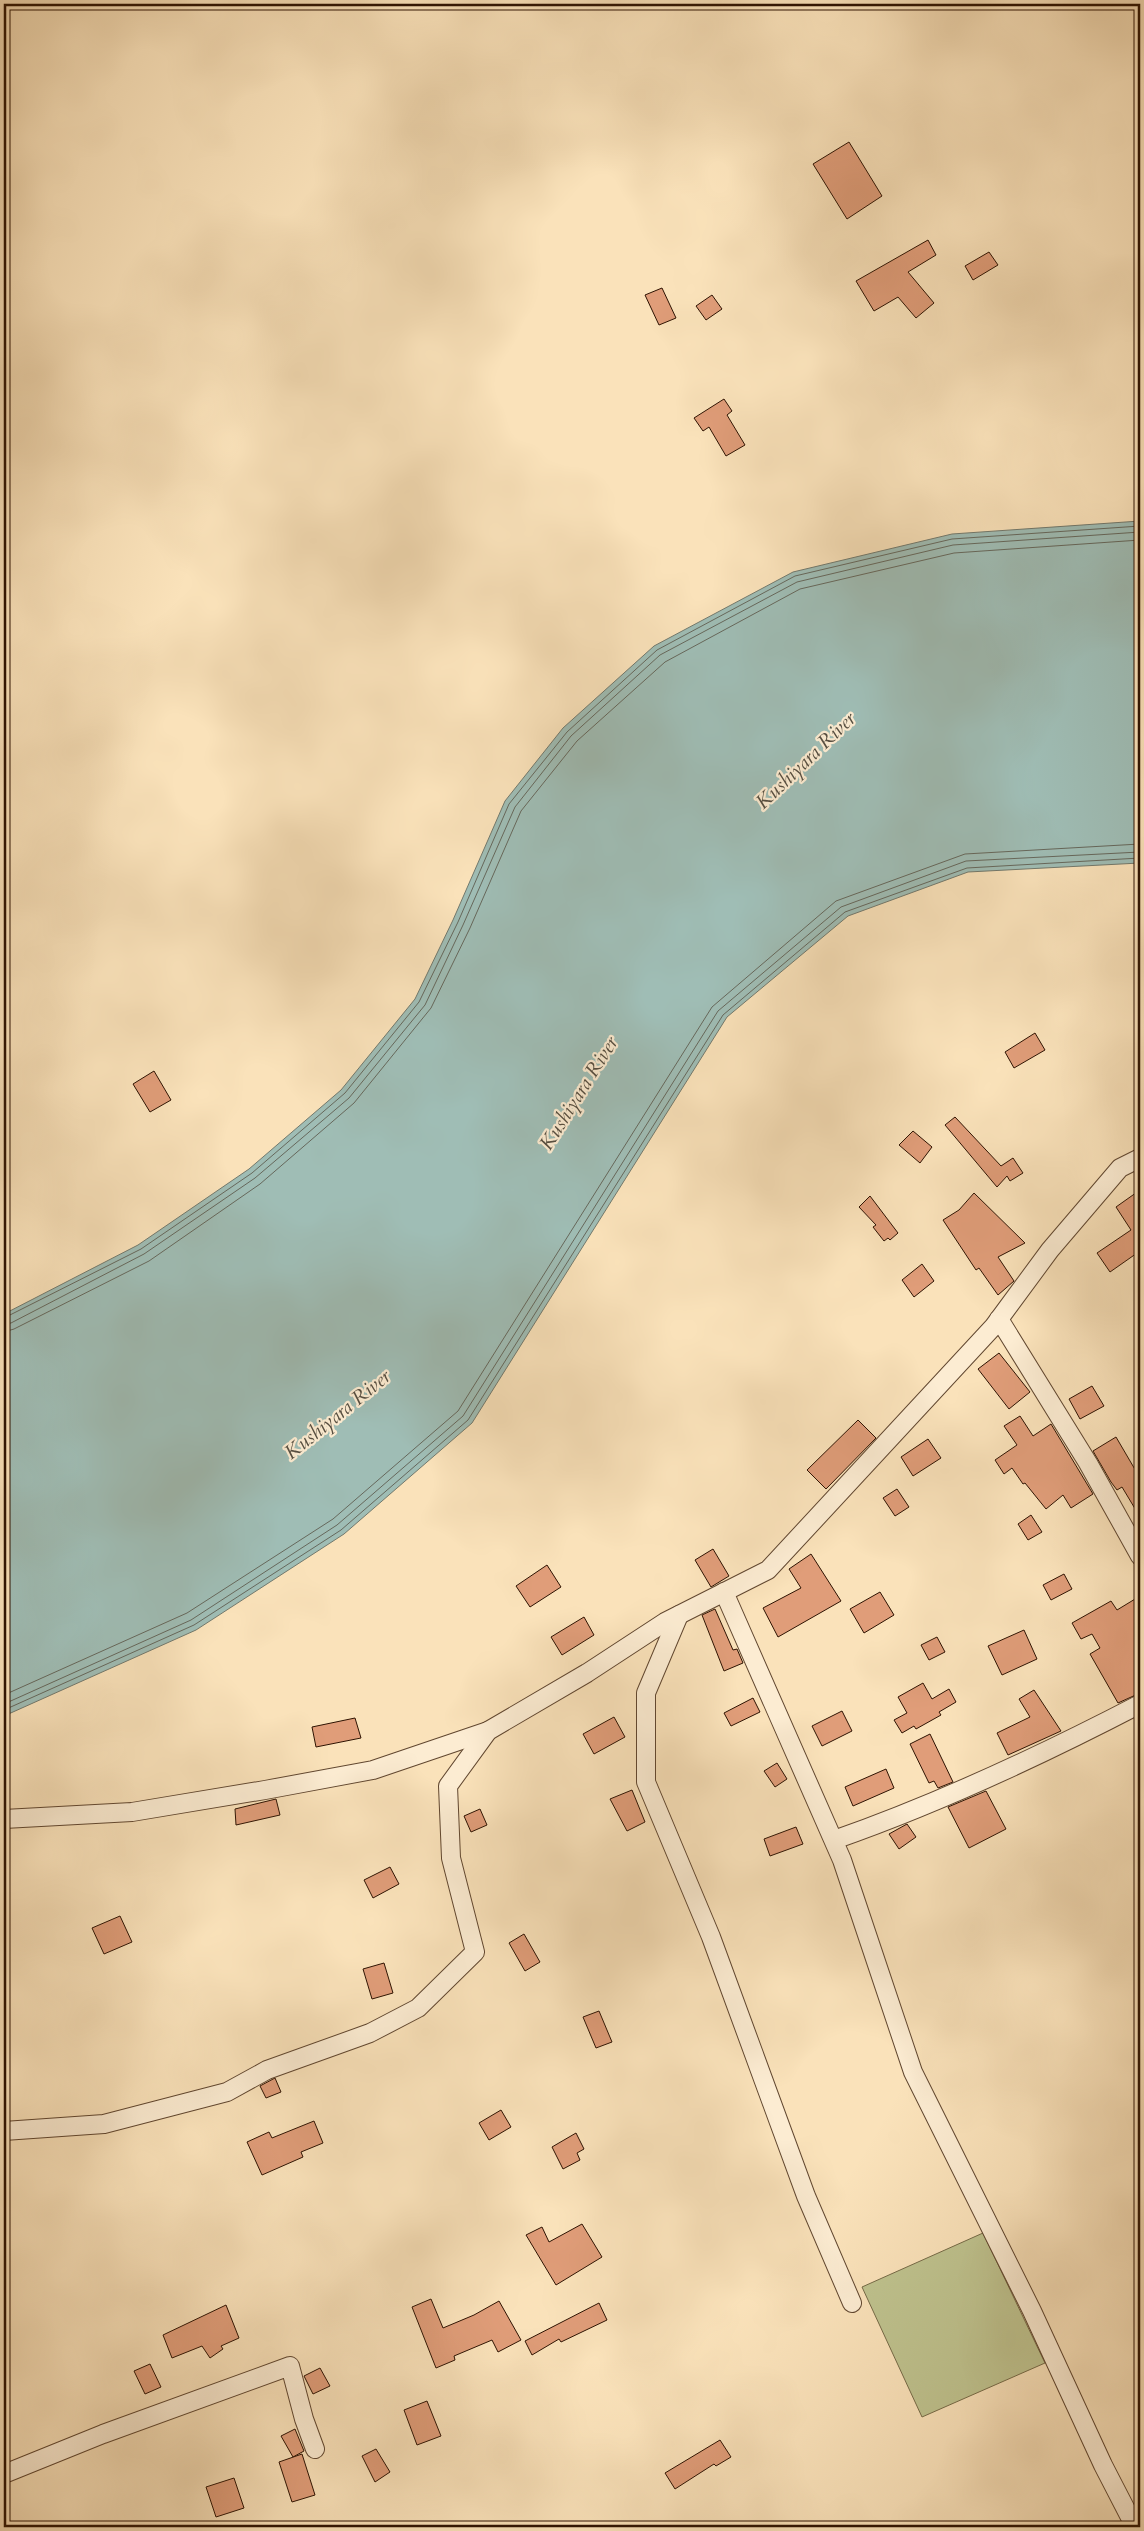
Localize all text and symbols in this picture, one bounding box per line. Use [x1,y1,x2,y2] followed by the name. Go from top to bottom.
[749,705,862,815] water label: Kushiyara River
[533,1030,625,1155] water label: Kushiyara River
[279,1362,397,1466] water label: Kushiyara River

